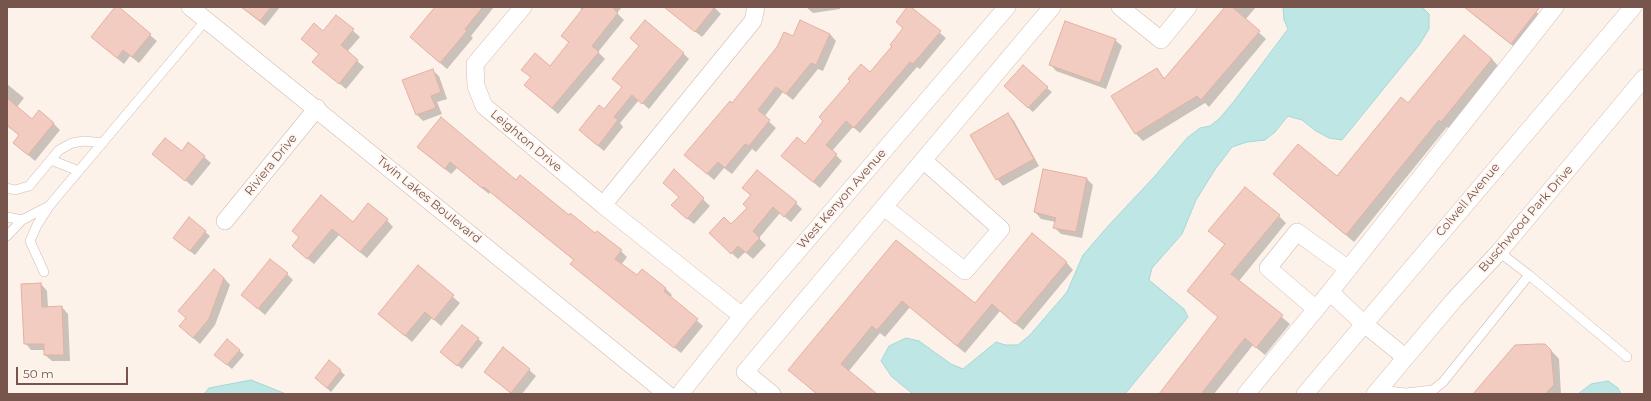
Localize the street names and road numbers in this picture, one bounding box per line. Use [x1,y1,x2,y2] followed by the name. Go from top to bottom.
[487,107,565,175] street label: Leighton Drive
[242,131,300,199] street label: Riviera Drive
[795,146,889,252] street label: West Kenyon Avenue
[374,154,484,246] street label: Twin Lakes Boulevard
[1433,160,1503,240] street label: Colwell Avenue
[1476,163,1576,275] street label: Buschwood Park Drive

